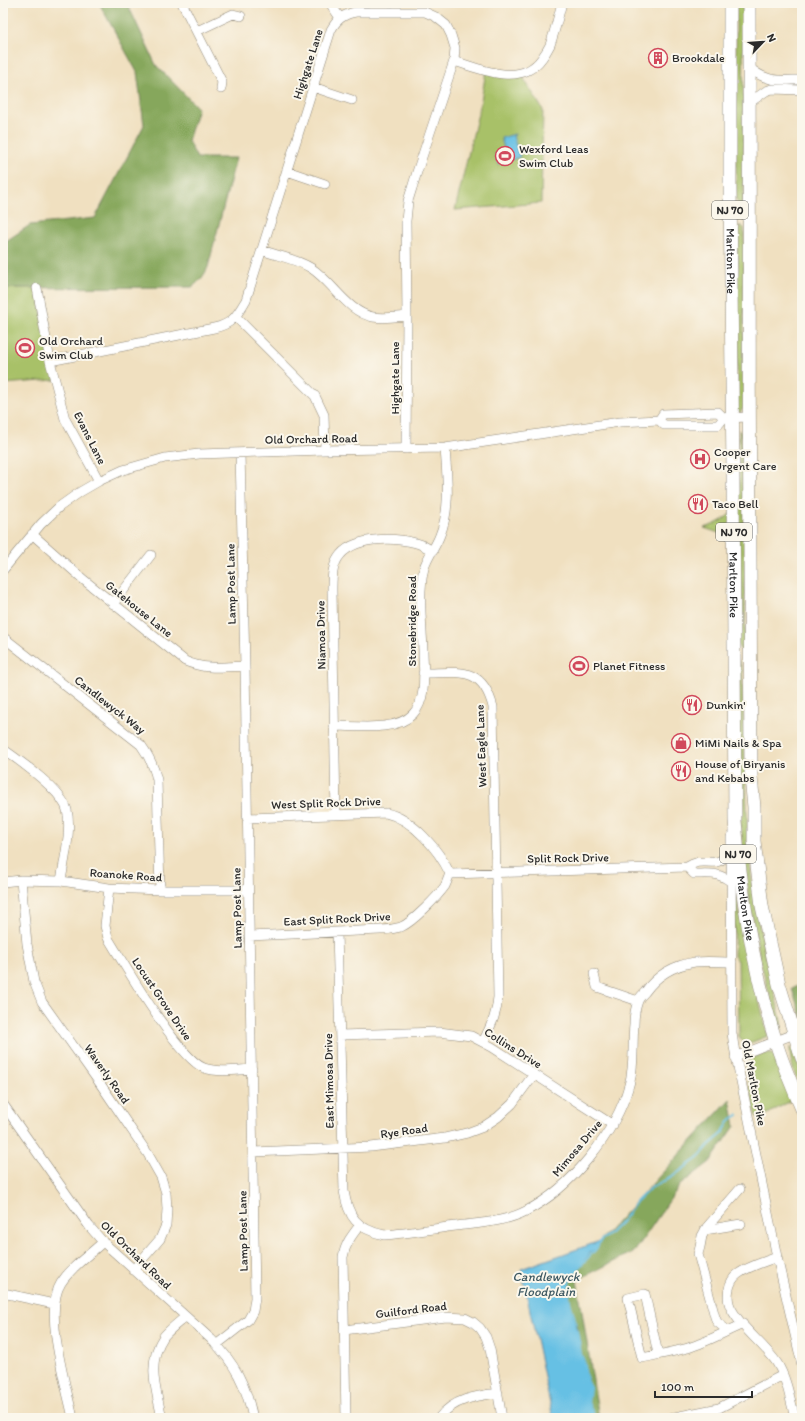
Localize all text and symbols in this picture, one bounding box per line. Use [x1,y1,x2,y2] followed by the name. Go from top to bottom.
[743,22,783,62] north arrow
[290,27,326,101] street label: Highgate Lane
[764,32,779,44] text: N
[647,47,669,69] building icon: Brookdale
[672,51,725,65] place label: Brookdale
[519,142,589,170] place label: Wexford Leas Swim Club
[494,145,516,167] sports icon: Wexford Leas Swim Club
[712,201,748,219] road number: NJ 70
[723,228,738,294] street label: Marlton Pike
[39,334,103,362] place label: Old Orchard Swim Club
[14,337,36,359] sports icon: Old Orchard Swim Club
[388,341,402,415] street label: Highgate Lane
[71,409,109,467] street label: Evans Lane
[265,431,358,447] street label: Old Orchard Road
[714,445,777,473] place label: Cooper Urgent Care
[689,448,711,470] hospital icon: Cooper Urgent Care
[687,493,709,515] restaurant icon: Taco Bell
[712,497,759,511] place label: Taco Bell
[716,523,752,541] road number: NJ 70
[223,543,239,625] street label: Lamp Post Lane
[726,552,741,618] street label: Marlton Pike
[405,575,419,666] street label: Stonebridge Road
[103,578,176,640] street label: Gatehouse Lane
[313,600,329,670] street label: Niamoa Drive
[568,655,590,677] sports icon: Planet Fitness
[593,659,665,673] place label: Planet Fitness
[72,673,149,737] street label: Candlewyck Way
[681,694,703,716] restaurant icon: Dunkin'
[706,698,746,712] place label: Dunkin'
[473,704,489,788] street label: West Eagle Lane
[670,732,692,754] shop icon: MiMi Nails & Spa
[695,736,782,750] place label: MiMi Nails & Spa
[695,757,786,785] place label: House of Biryanis and Kebabs
[670,760,692,782] restaurant icon: House of Biryanis and Kebabs
[271,794,381,812] street label: West Split Rock Drive
[720,845,756,863] road number: NJ 70
[527,850,609,866] street label: Split Rock Drive
[89,865,163,885] street label: Roanoke Road
[229,867,245,949] street label: Lamp Post Lane
[734,875,758,942] street label: Marlton Pike
[283,909,391,929] street label: East Split Rock Drive
[129,955,195,1043] street label: Locust Grove Drive
[482,1025,545,1071] street label: Collins Drive
[321,1033,337,1129] street label: East Mimosa Drive
[739,1039,769,1127] street label: Old Marlton Pike
[81,1042,133,1107] street label: Waverly Road
[549,1116,605,1179] street label: Mimosa Drive
[380,1121,429,1141] street label: Rye Road
[235,1190,251,1272] street label: Lamp Post Lane
[98,1218,175,1293] street label: Old Orchard Road
[512,1269,581,1299] water label: Candlewyck Floodplain
[375,1299,448,1321] street label: Guilford Road
[655,1373,752,1399] scale bar
[661,1380,694,1394] text: 100 m

